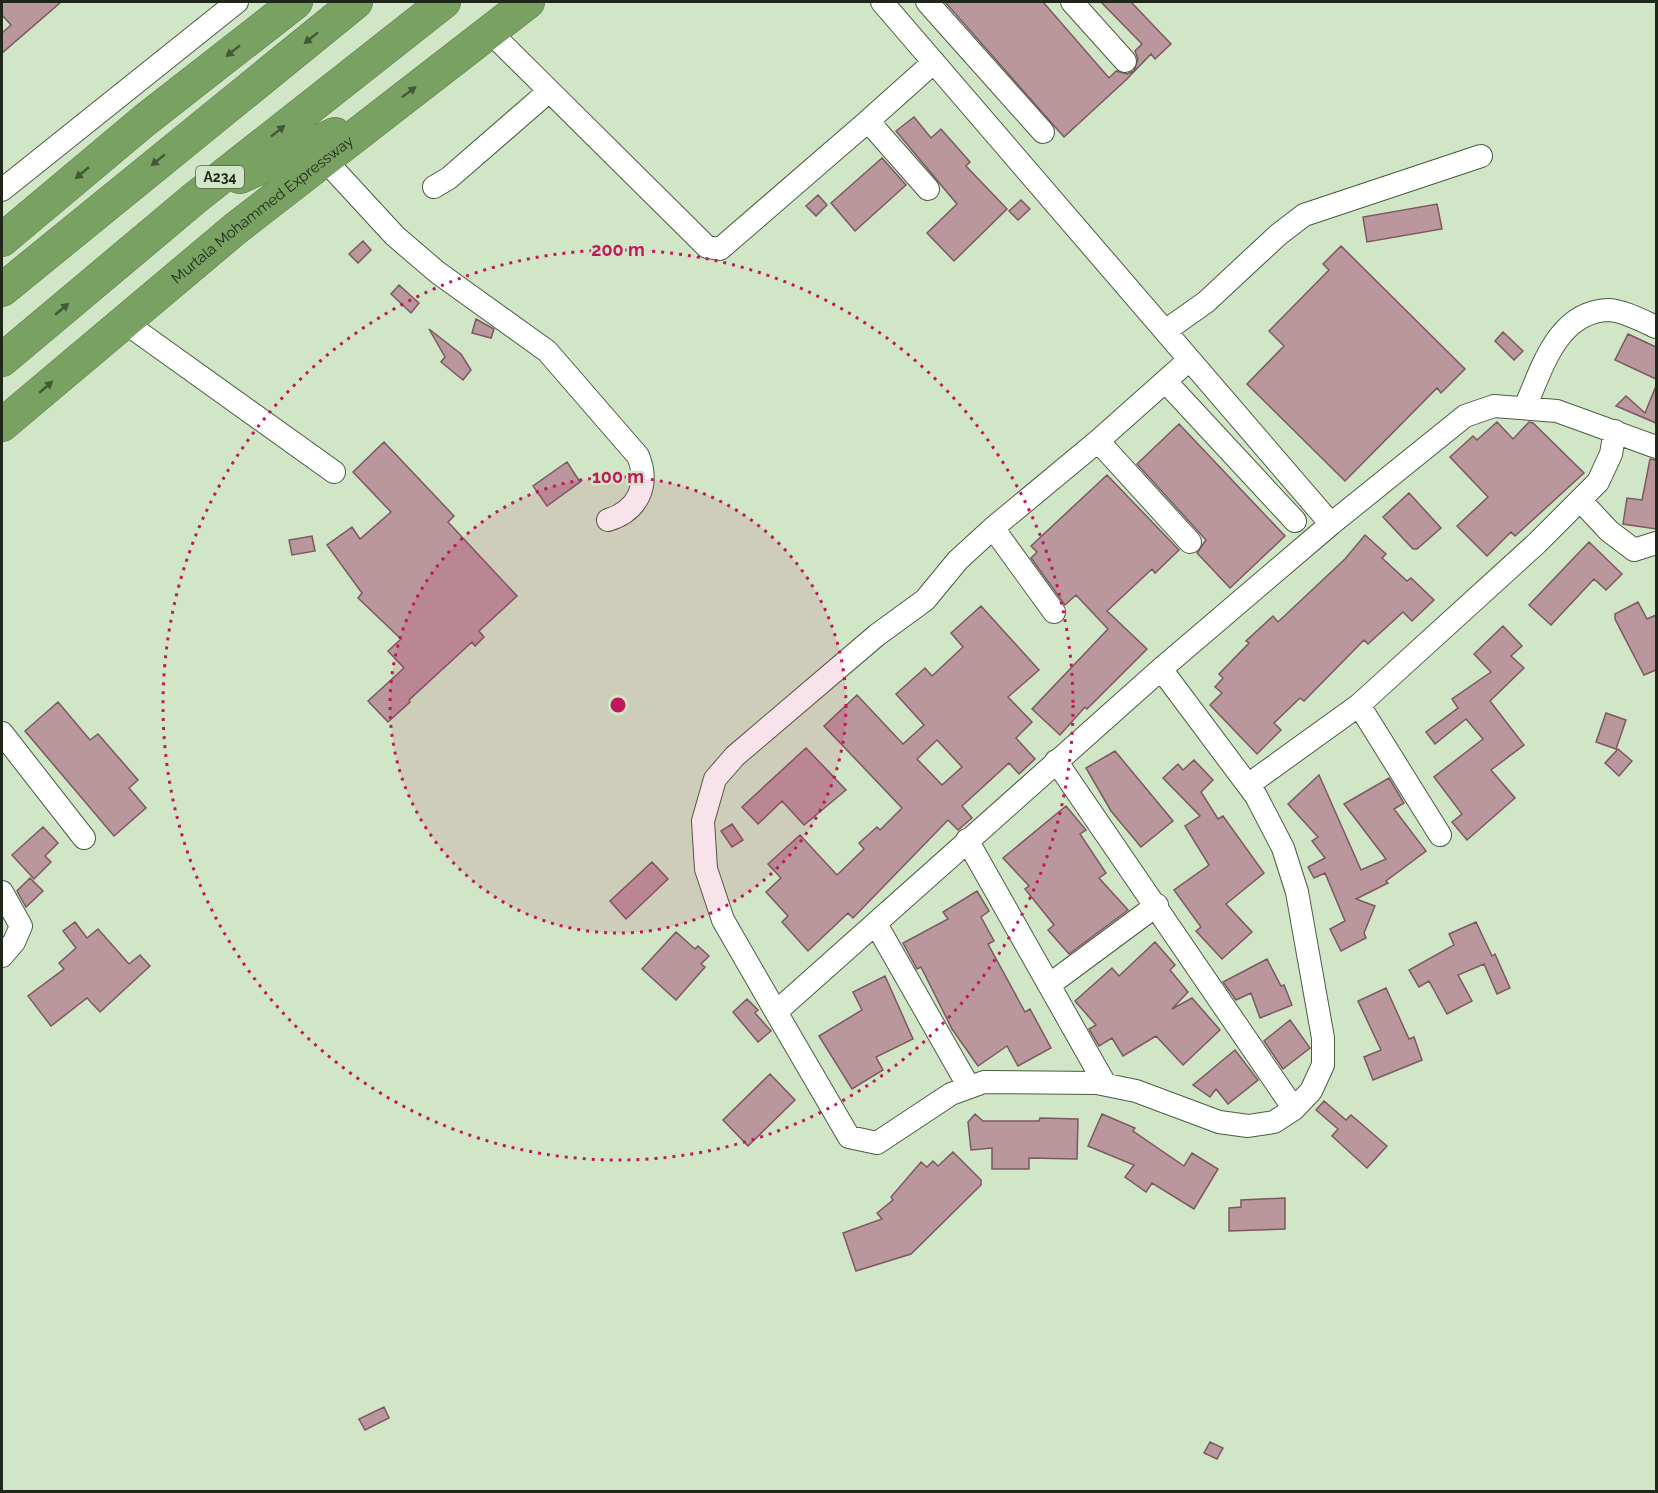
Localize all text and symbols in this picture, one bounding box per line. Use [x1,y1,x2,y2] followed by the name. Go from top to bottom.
[303,32,318,44] one-way arrow
[226,44,241,56] one-way arrow
[401,86,417,99] one-way arrow
[270,125,286,138] one-way arrow
[168,132,357,288] street label: Murtala Mohammed Expressway
[151,153,166,166] one-way arrow
[196,166,244,188] road number: A234
[74,167,90,180] one-way arrow
[591,239,645,260] text: 200 m
[54,302,70,315] one-way arrow
[38,381,53,394] one-way arrow
[592,466,644,487] text: 100 m
[608,695,628,715] centre of rings

